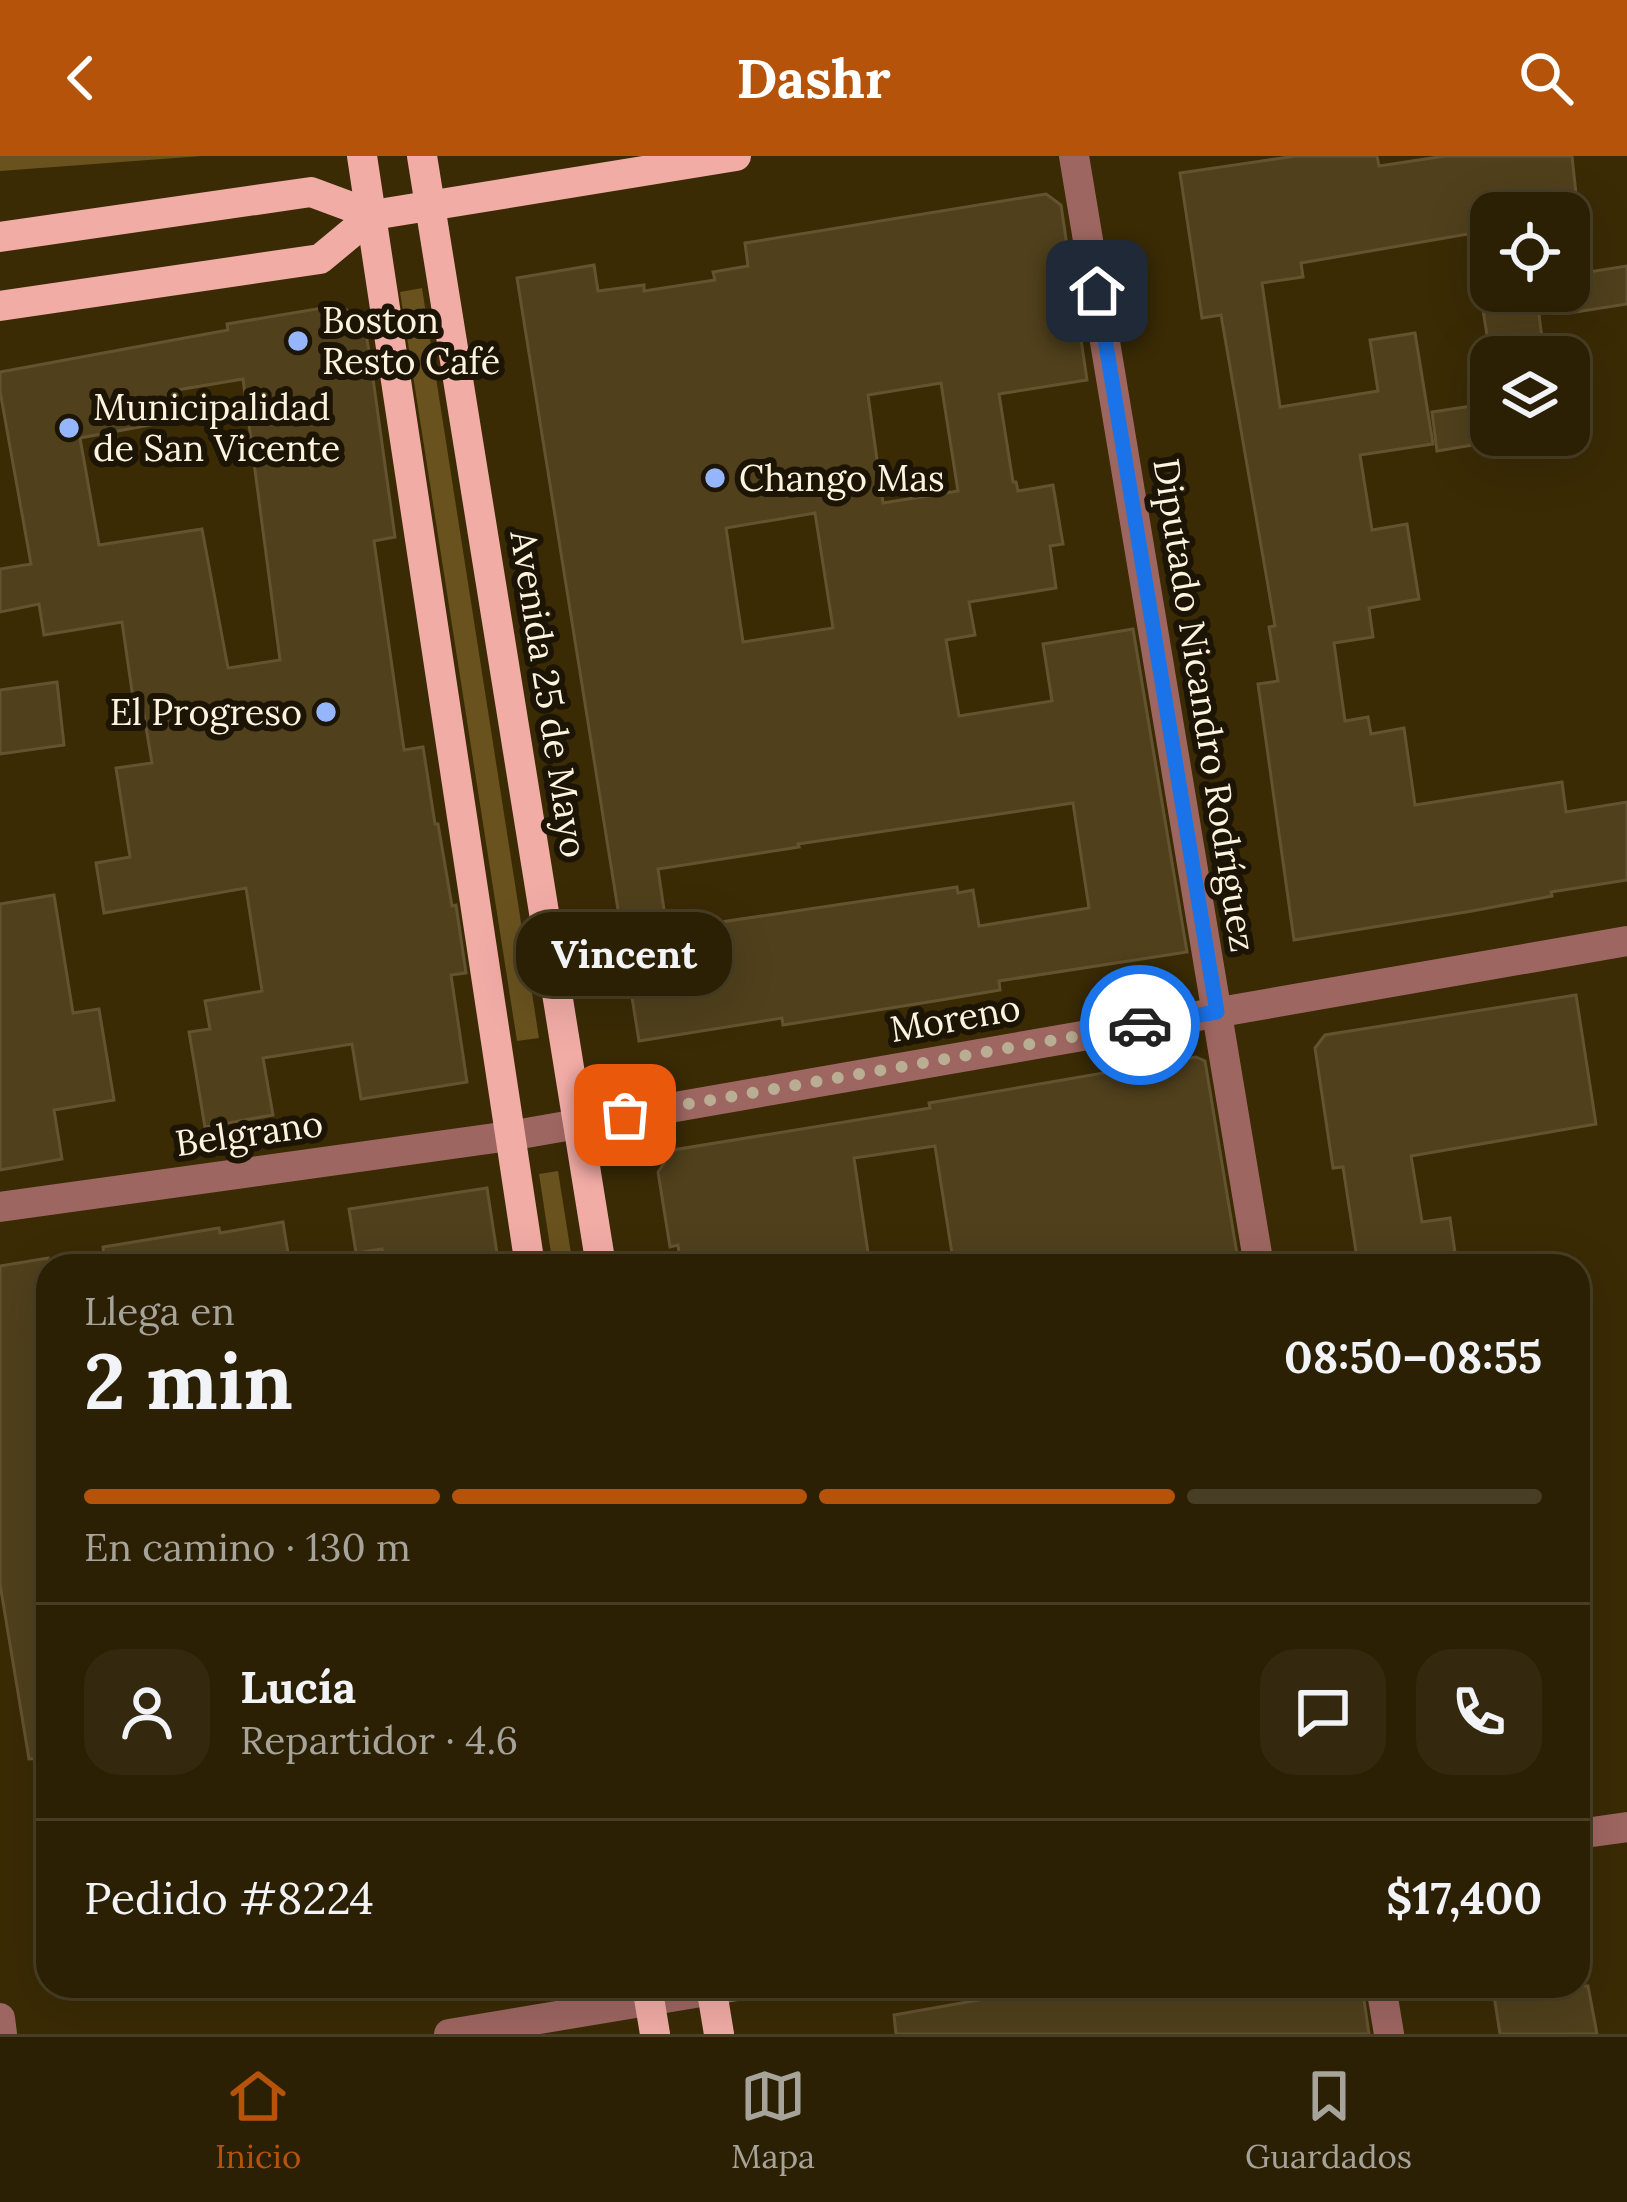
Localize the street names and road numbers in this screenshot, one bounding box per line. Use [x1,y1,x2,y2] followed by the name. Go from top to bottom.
[1143,455,1267,955] street label: Diputado Nicandro Rodríguez
[500,526,598,861] street label: Avenida 25 de Mayo
[886,984,1024,1052] street label: Moreno
[172,1100,326,1166] street label: Belgrano

